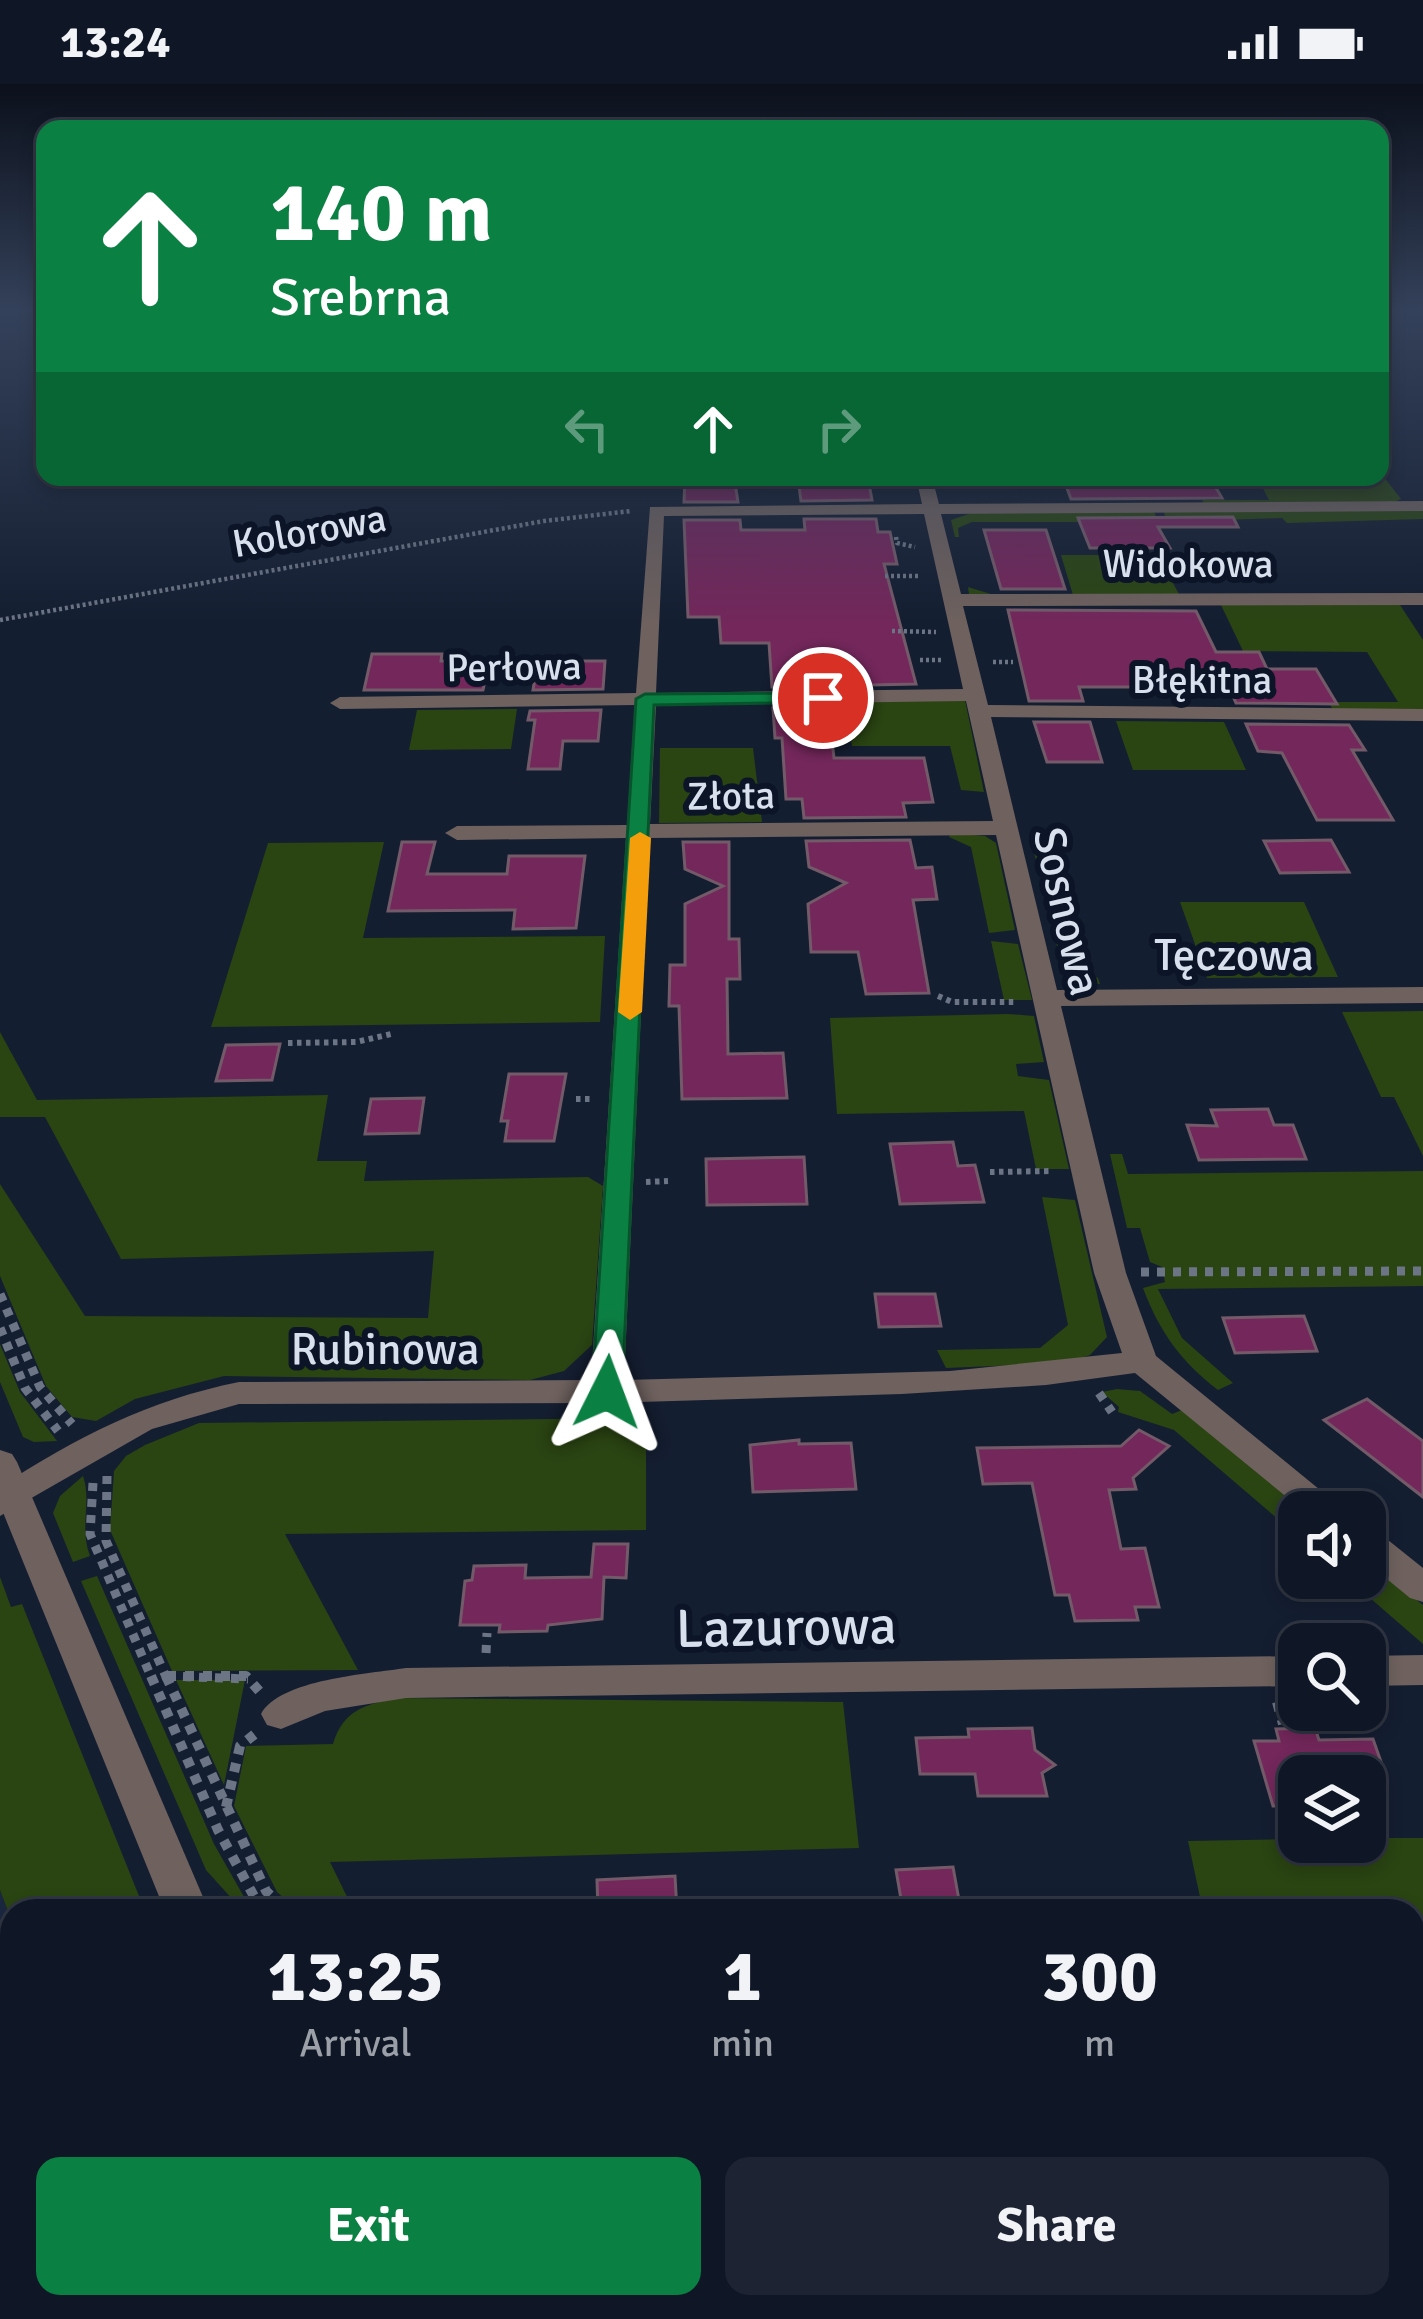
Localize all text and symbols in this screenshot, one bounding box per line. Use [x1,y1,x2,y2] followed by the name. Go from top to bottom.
[60,15,170,70] text: 13:24
[270,161,492,265] text: 140 m
[72,168,228,324] icon: ahead
[270,264,451,331] text: Srebrna
[554,396,620,462] icon: left
[680,396,746,462] icon: ahead
[806,396,872,462] icon: right
[229,494,390,568] street label: Kolorowa
[1103,540,1273,588] street label: Widokowa
[446,642,582,692] street label: Perłowa
[772,647,874,749] pin
[1132,656,1272,704] street label: Błękitna
[790,665,856,731] icon: arrive
[686,771,776,821] street label: Złota
[1021,822,1113,1001] street label: Sosnowa
[1154,928,1314,983] street label: Tęczowa
[291,1322,479,1377] street label: Rubinowa
[544,1329,670,1455] position arrow
[1278,1491,1386,1863] map controls
[1278,1491,1386,1599] button: sound
[675,1592,897,1663] street label: Lazurowa
[1278,1623,1386,1731] button: search
[1278,1755,1386,1863] button: layers
[267,1932,444,2021] text: 13:25
[723,1932,762,2021] text: 1
[1041,1932,1158,2021] text: 300
[299,2019,412,2067] text: Arrival
[711,2019,774,2067] text: min
[1084,2019,1115,2067] text: m
[36,2157,701,2295] button: Exit
[725,2157,1389,2295] button: Share

